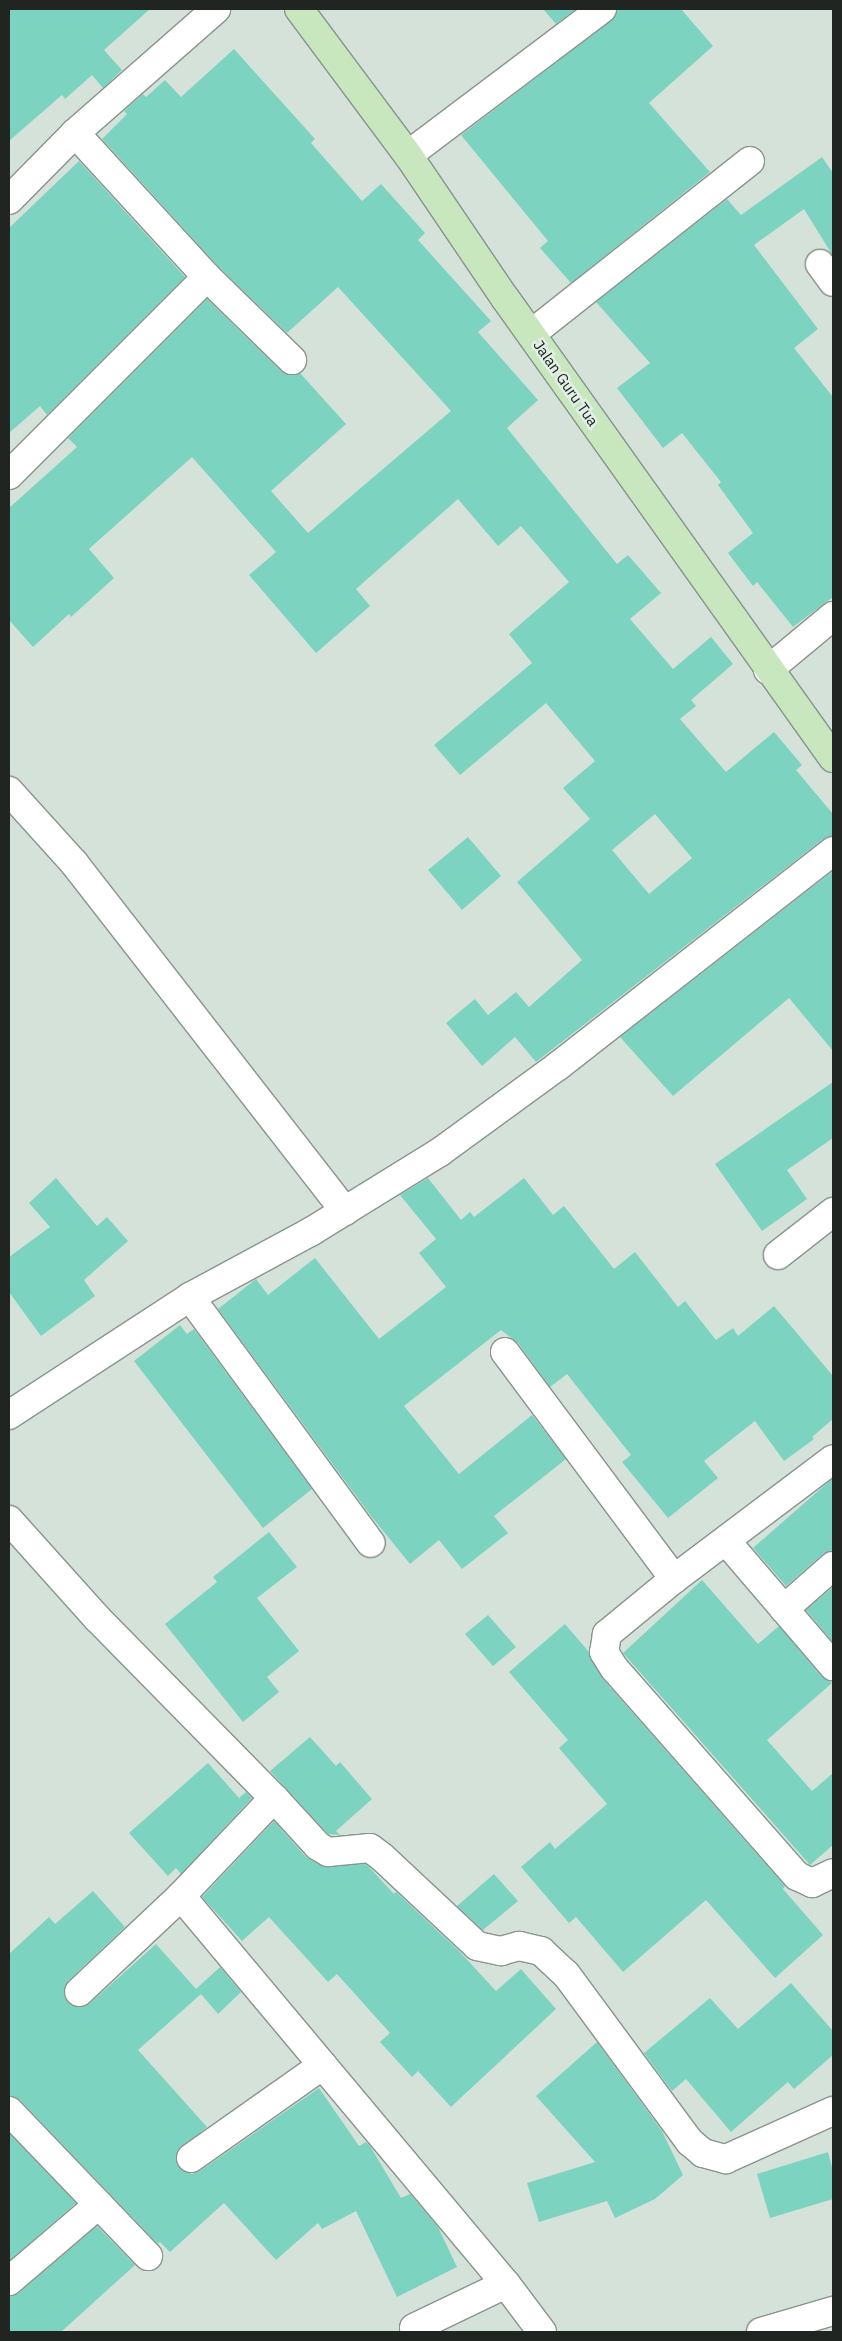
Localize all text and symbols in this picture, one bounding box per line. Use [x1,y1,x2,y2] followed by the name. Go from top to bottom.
[530,337,602,429] street label: Jalan Guru Tua

